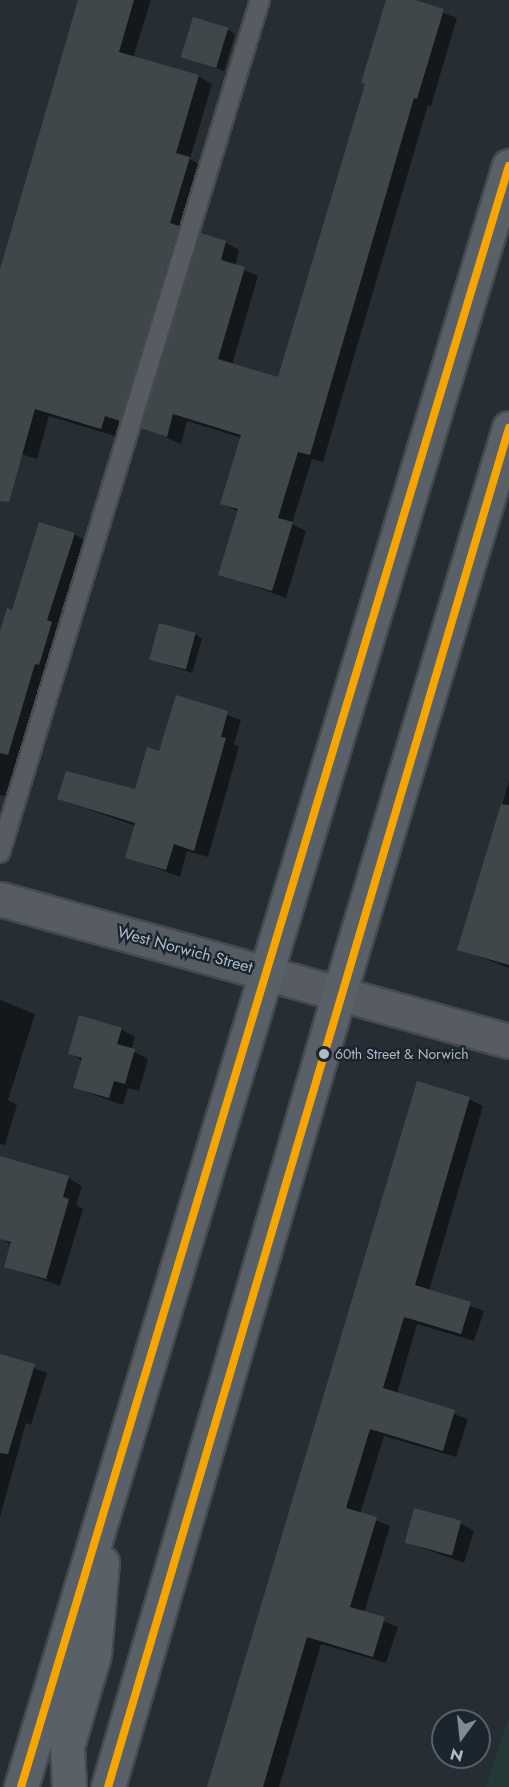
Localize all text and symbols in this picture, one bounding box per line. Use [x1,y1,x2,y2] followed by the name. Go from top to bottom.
[115,923,255,977] street label: West Norwich Street
[335,1046,469,1062] place label: 60th Street & Norwich
[318,1048,330,1060] marker: 60th Street & Norwich
[431,1709,491,1769] north arrow
[448,1742,466,1768] text: N

